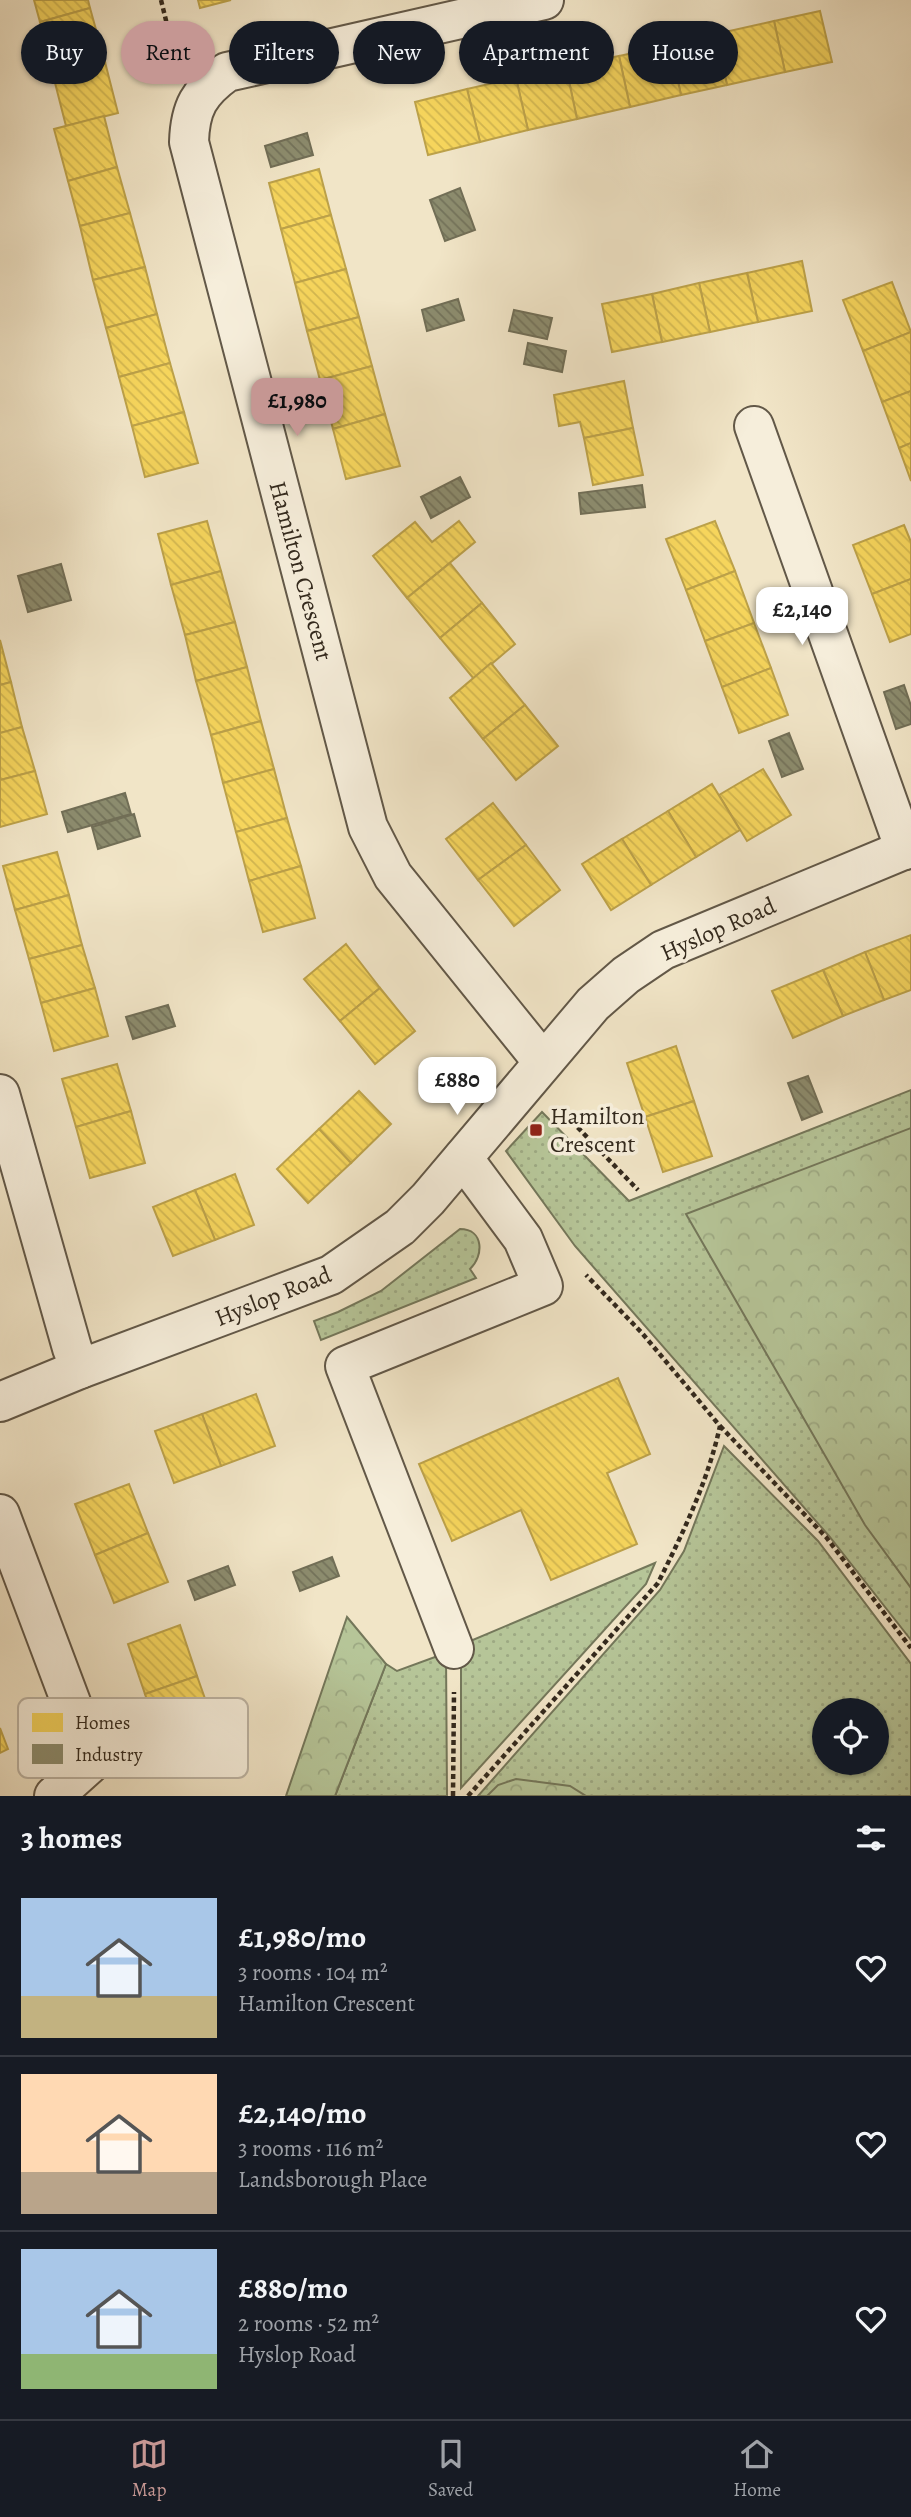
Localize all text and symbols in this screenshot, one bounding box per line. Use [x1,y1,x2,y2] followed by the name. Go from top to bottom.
[21,21,107,84] chip: Buy
[121,21,215,84] chip: Rent
[229,21,339,84] chip: Filters
[353,21,445,84] chip: New
[459,21,614,84] chip: Apartment
[628,21,738,84] chip: House
[240,378,354,438] pin: £1,980
[267,385,327,416] text: £1,980
[262,478,340,664] street label: Hamilton Crescent
[745,588,859,647] pin: £2,140
[772,594,832,625] text: £2,140
[655,889,781,969] street label: Hyslop Road
[416,1058,498,1117] pin: £880
[434,1064,480,1095] text: £880
[550,1100,644,1160] place label: Hamilton Crescent
[528,1122,544,1138] marker: Hamilton Crescent
[210,1258,336,1334] street label: Hyslop Road
[18,1698,248,1778] legend
[812,1698,889,1775] map controls
[812,1698,889,1775] button: locate
[75,1710,130,1736] text: Homes
[75,1742,143,1768] text: Industry
[21,1818,122,1858] text: 3 homes
[852,1819,890,1857] icon: filters
[238,1917,366,1957] text: £1,980/mo
[77,1926,161,2010] icon: home
[852,1949,890,1987] icon: heart
[238,1957,387,1988] text: 3 rooms · 104 m²
[238,1988,415,2019] text: Hamilton Crescent
[238,2093,367,2133] text: £2,140/mo
[77,2102,161,2186] icon: home
[852,2125,890,2163] icon: heart
[238,2133,383,2164] text: 3 rooms · 116 m²
[238,2164,427,2195] text: Landsborough Place
[238,2268,348,2308] text: £880/mo
[77,2277,161,2361] icon: home
[852,2300,890,2338] icon: heart
[238,2308,379,2339] text: 2 rooms · 52 m²
[238,2339,356,2370] text: Hyslop Road
[130,2435,168,2503] tab: Map
[428,2435,473,2503] tab: Saved
[733,2435,781,2503] tab: Home

